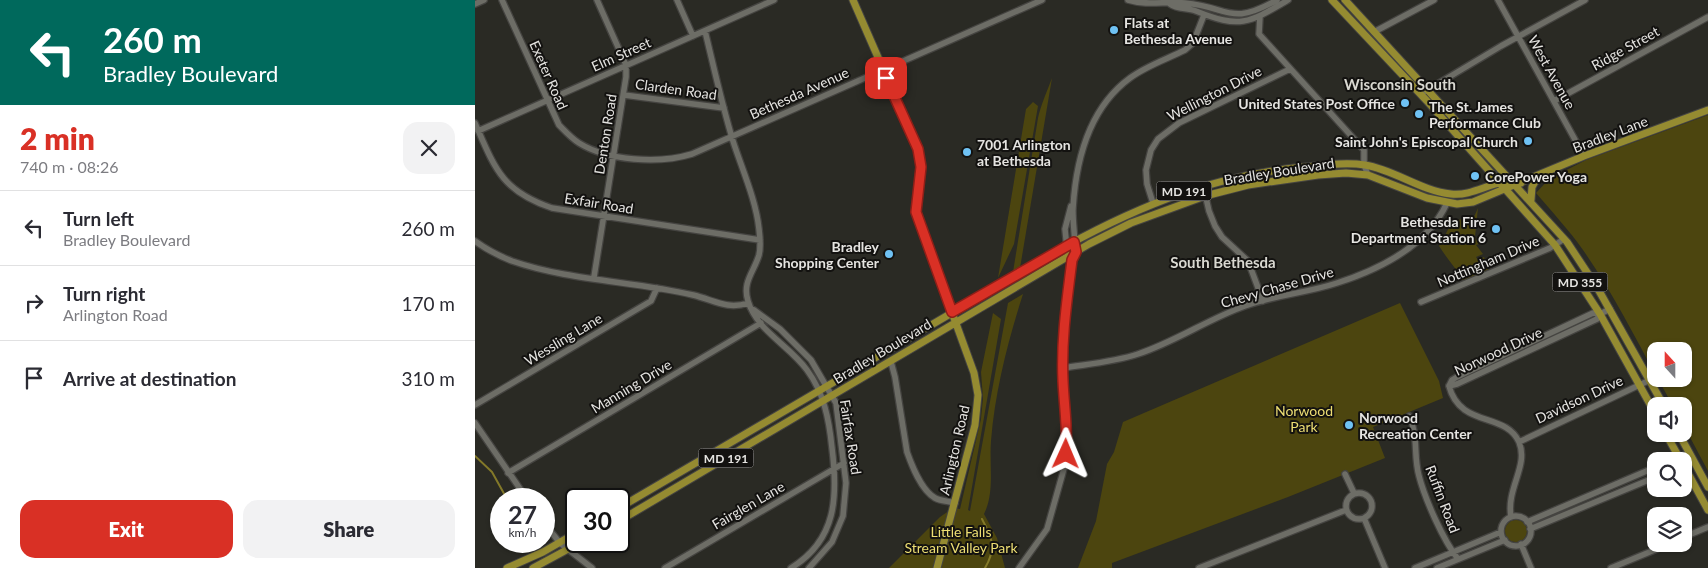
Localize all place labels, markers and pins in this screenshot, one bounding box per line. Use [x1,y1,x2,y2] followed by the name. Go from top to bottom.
[1124,14,1233,47] place label: Flats at Bethesda Avenue
[1108,24,1120,36] marker: Flats at Bethesda Avenue
[865,57,907,99] pin
[1238,95,1396,112] place label: United States Post Office
[1399,97,1411,109] marker: United States Post Office
[1429,98,1541,131] place label: The St. James Performance Club
[1413,108,1425,120] marker: The St. James Performance Club
[1335,133,1518,150] place label: Saint John's Episcopal Church
[1522,135,1534,147] marker: Saint John's Episcopal Church
[977,136,1071,169] place label: 7001 Arlington at Bethesda
[961,146,973,158] marker: 7001 Arlington at Bethesda
[1485,168,1587,185] place label: CorePower Yoga
[1469,170,1481,182] marker: CorePower Yoga
[1351,213,1487,246] place label: Bethesda Fire Department Station 6
[1490,223,1502,235] marker: Bethesda Fire Department Station 6
[775,238,880,271] place label: Bradley Shopping Center
[883,248,895,260] marker: Bradley Shopping Center
[1359,409,1473,442] place label: Norwood Recreation Center
[1343,419,1355,431] marker: Norwood Recreation Center

